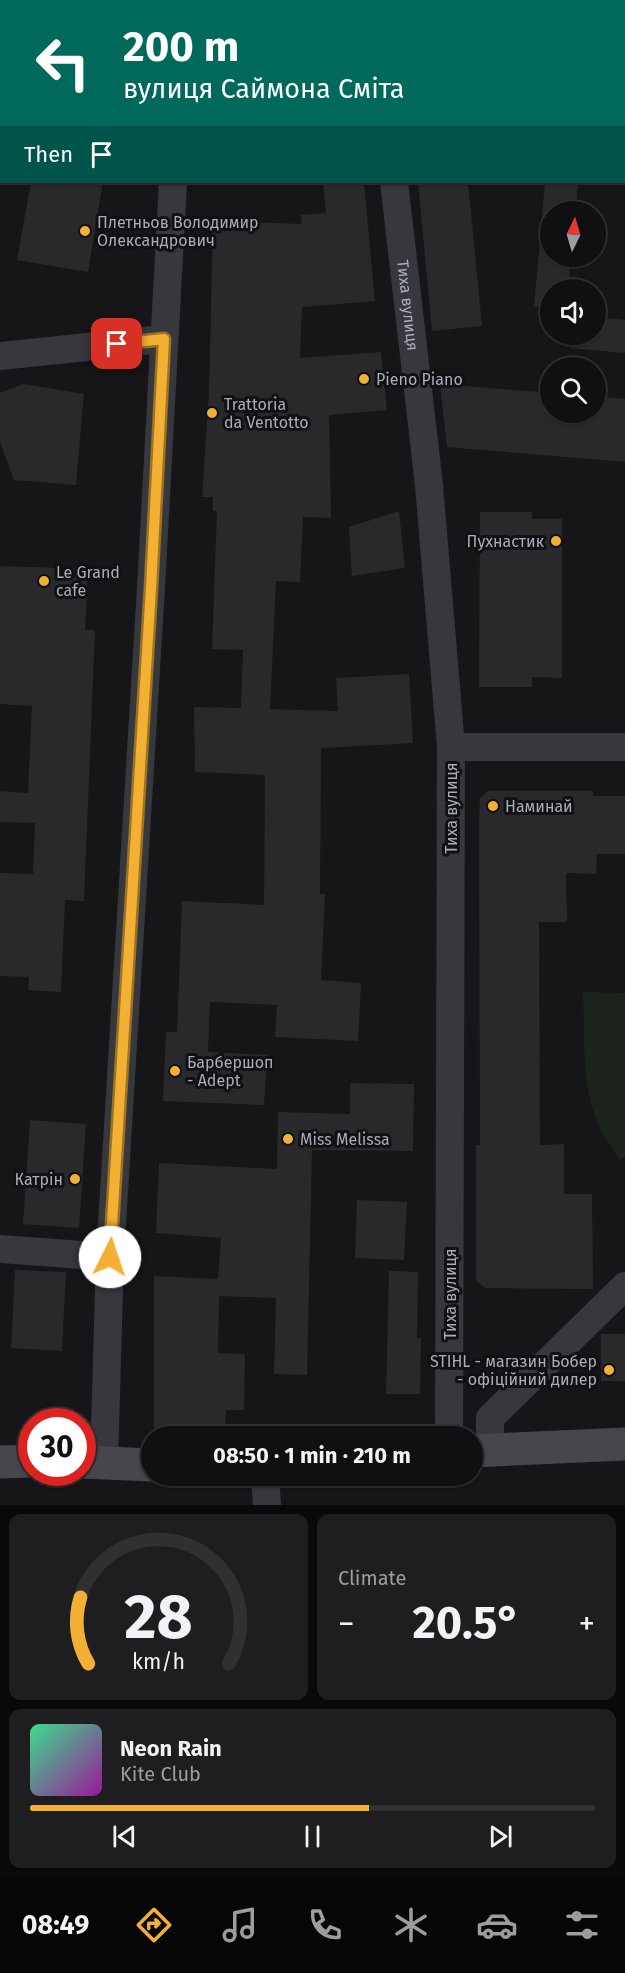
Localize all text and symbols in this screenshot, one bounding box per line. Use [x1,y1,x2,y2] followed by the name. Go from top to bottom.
[123,22,239,72] text: 200 m
[24,24,102,102] icon: left
[123,73,405,105] text: вулиця Саймона Сміта
[85,138,118,171] icon: arrive
[24,141,73,168] text: Then
[540,201,606,267] north arrow
[540,201,606,423] map controls
[97,213,259,250] place label: Плетньов Володимир Олександрович
[78,224,92,238] marker: Плетньов Володимир Олександрович
[393,259,422,352] street label: Тиха вулиця
[540,279,606,345] button: sound
[91,318,142,369] pin
[100,327,133,360] icon: arrive
[540,357,606,423] button: search
[376,370,463,389] place label: Pieno Piano
[357,372,371,386] marker: Pieno Piano
[224,395,309,432] place label: Trattoria da Ventotto
[205,406,219,420] marker: Trattoria da Ventotto
[467,532,545,551] place label: Пухнастик
[549,534,563,548] marker: Пухнастик
[56,563,120,600] place label: Le Grand cafe
[37,574,51,588] marker: Le Grand cafe
[442,762,461,854] street label: Тиха вулиця
[505,797,573,816] place label: Наминай
[486,799,500,813] marker: Наминай
[187,1053,273,1090] place label: Барбершоп - Adept
[168,1064,182,1078] marker: Барбершоп - Adept
[300,1130,390,1149] place label: Miss Melissa
[281,1132,295,1146] marker: Miss Melissa
[15,1170,63,1189] place label: Катрін
[68,1172,82,1186] marker: Катрін
[78,1225,142,1289] position arrow
[441,1248,460,1340] street label: Тиха вулиця
[430,1352,597,1389] place label: STIHL - магазин Бобер - офіційний дилер
[602,1363,616,1377] marker: STIHL - магазин Бобер - офіційний дилер
[18,1408,96,1486] speed limit sign: 30
[213,1442,411,1469] text: 08:50 · 1 min · 210 m
[338,1566,406,1590] text: Climate
[124,1580,193,1655] text: 28
[413,1596,521,1650] text: 20.5°
[338,1604,355,1644] text: −
[579,1604,595,1644] text: +
[132,1649,185,1675] text: km/h
[120,1735,222,1762] text: Neon Rain
[120,1762,201,1786] text: Kite Club
[108,1820,141,1853] icon: previous
[296,1820,329,1853] icon: pause
[484,1820,517,1853] icon: next
[133,1904,175,1946] icon: directions
[219,1904,261,1946] icon: music
[304,1904,346,1946] icon: phone
[390,1904,432,1946] icon: climate
[476,1904,518,1946] icon: car
[561,1904,603,1946] icon: filters
[22,1909,89,1941] text: 08:49

